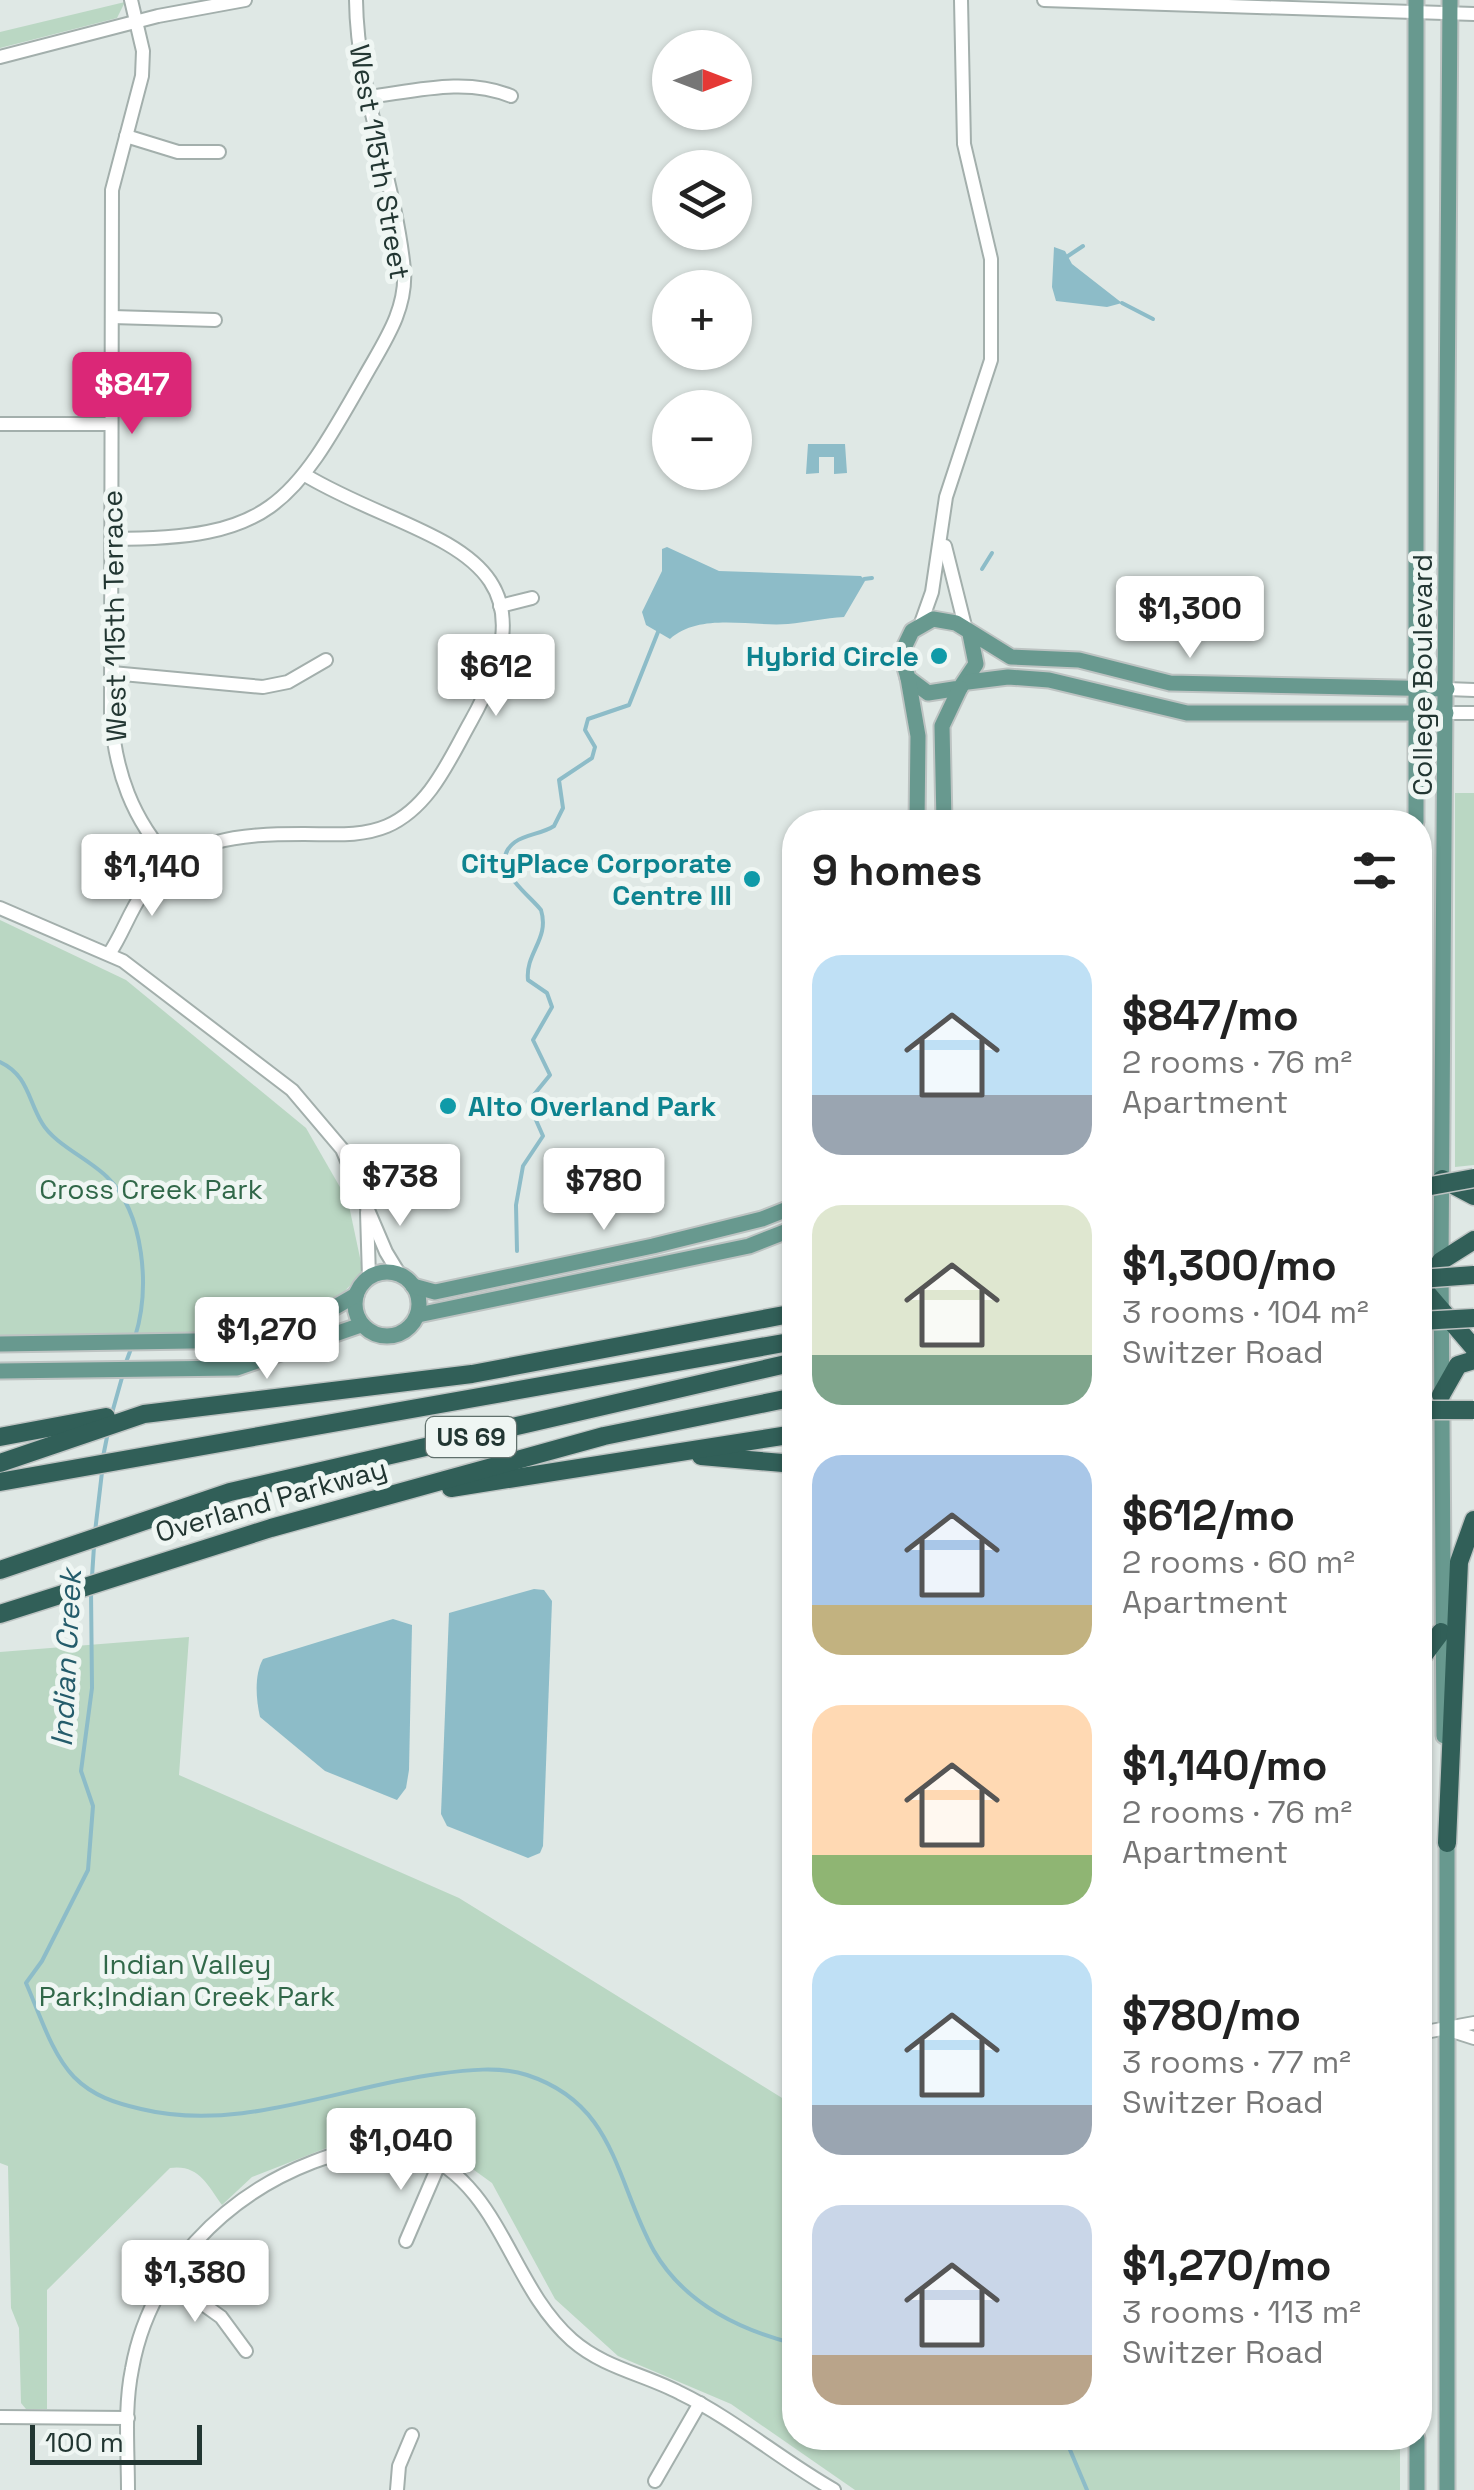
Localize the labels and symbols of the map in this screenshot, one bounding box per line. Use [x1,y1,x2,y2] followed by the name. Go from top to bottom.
[652,30,752,130] north arrow
[342,42,418,282] street label: West 115th Street
[73,352,191,437] pin: $847
[94,490,134,742] street label: West 115th Terrace
[1404,554,1440,796] street label: College Boulevard
[1109,576,1271,661] pin: $1,300
[437,634,555,719] pin: $612
[746,638,919,674] place label: Hybrid Circle
[928,645,950,667] marker: Hybrid Circle
[71,834,233,919] pin: $1,140
[461,845,732,913] place label: CityPlace Corporate Centre III
[741,868,763,890] marker: CityPlace Corporate Centre III
[468,1088,717,1124] place label: Alto Overland Park
[437,1095,459,1117] marker: Alto Overland Park
[341,1144,459,1229] pin: $738
[545,1148,663,1233] pin: $780
[39,1171,263,1207] park label: Cross Creek Park
[186,1297,348,1382] pin: $1,270
[426,1417,516,1457] road number: US 69
[151,1450,391,1550] street label: Overland Parkway
[42,1566,90,1748] water label: Indian Creek
[39,1946,335,2014] park label: Indian Valley Park;Indian Creek Park
[320,2108,482,2193] pin: $1,040
[114,2240,276,2325] pin: $1,380
[30,2420,202,2464] scale bar

